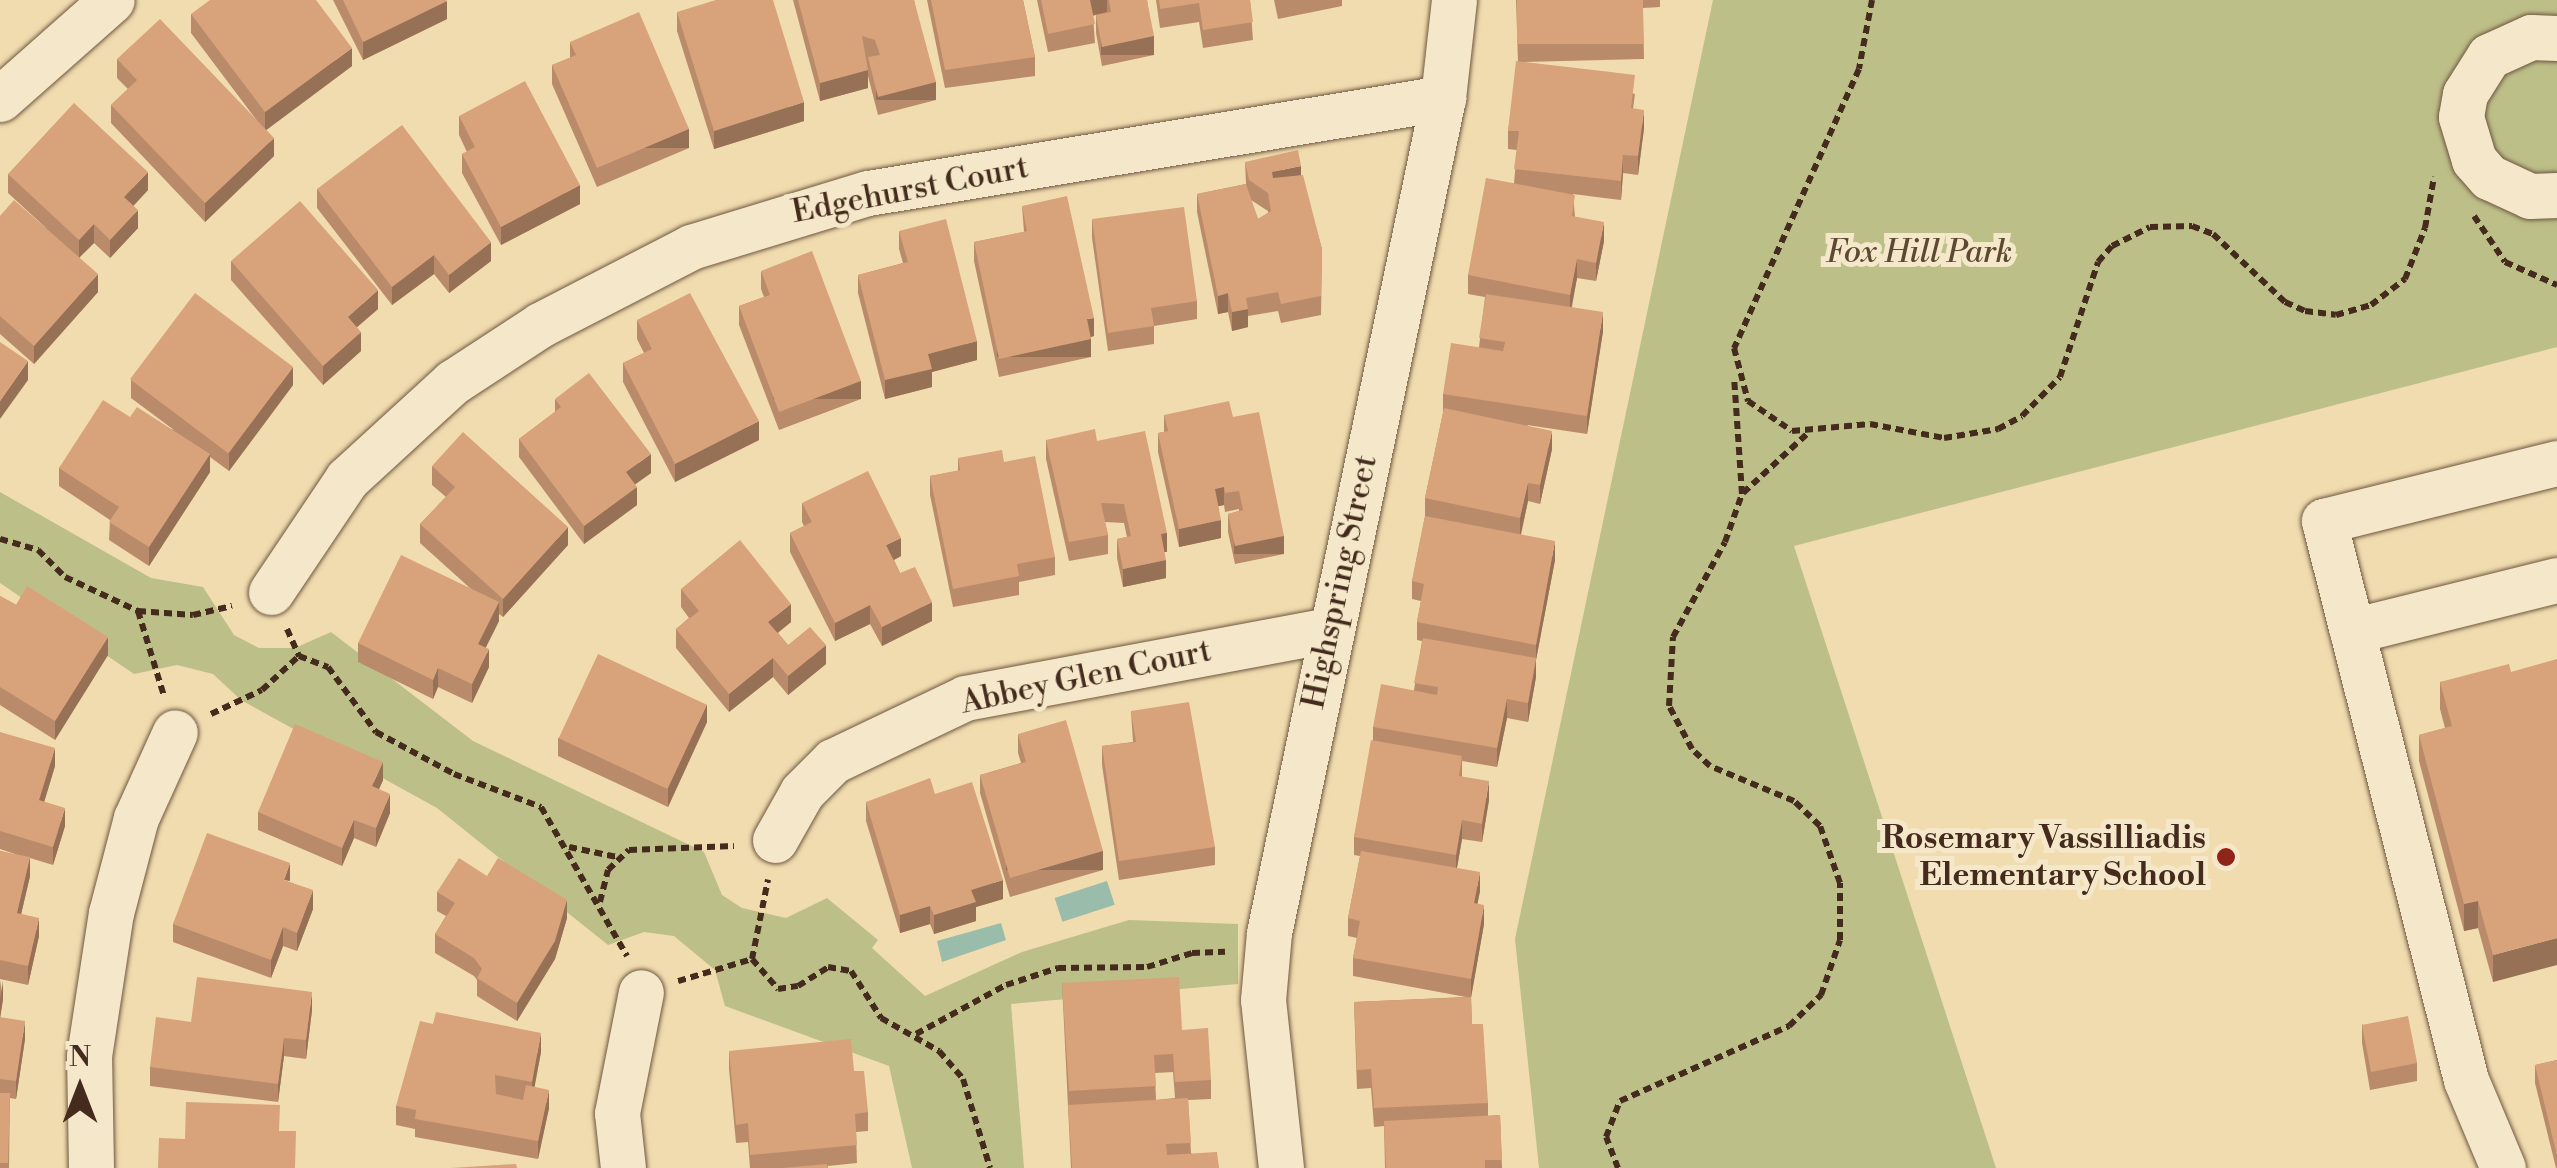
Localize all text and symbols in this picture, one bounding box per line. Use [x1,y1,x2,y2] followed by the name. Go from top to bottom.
[788,148,1032,232] street label: Edgehurst Court
[1826,233,2012,271] park label: Fox Hill Park
[1294,452,1386,712] street label: Highspring Street
[957,632,1215,722] street label: Abbey Glen Court
[1882,820,2206,895] place label: Rosemary Vassilliadis Elementary School
[2215,846,2237,868] marker: Rosemary Vassilliadis Elementary School
[30,1038,130,1138] north arrow
[69,1040,91,1075] text: N

